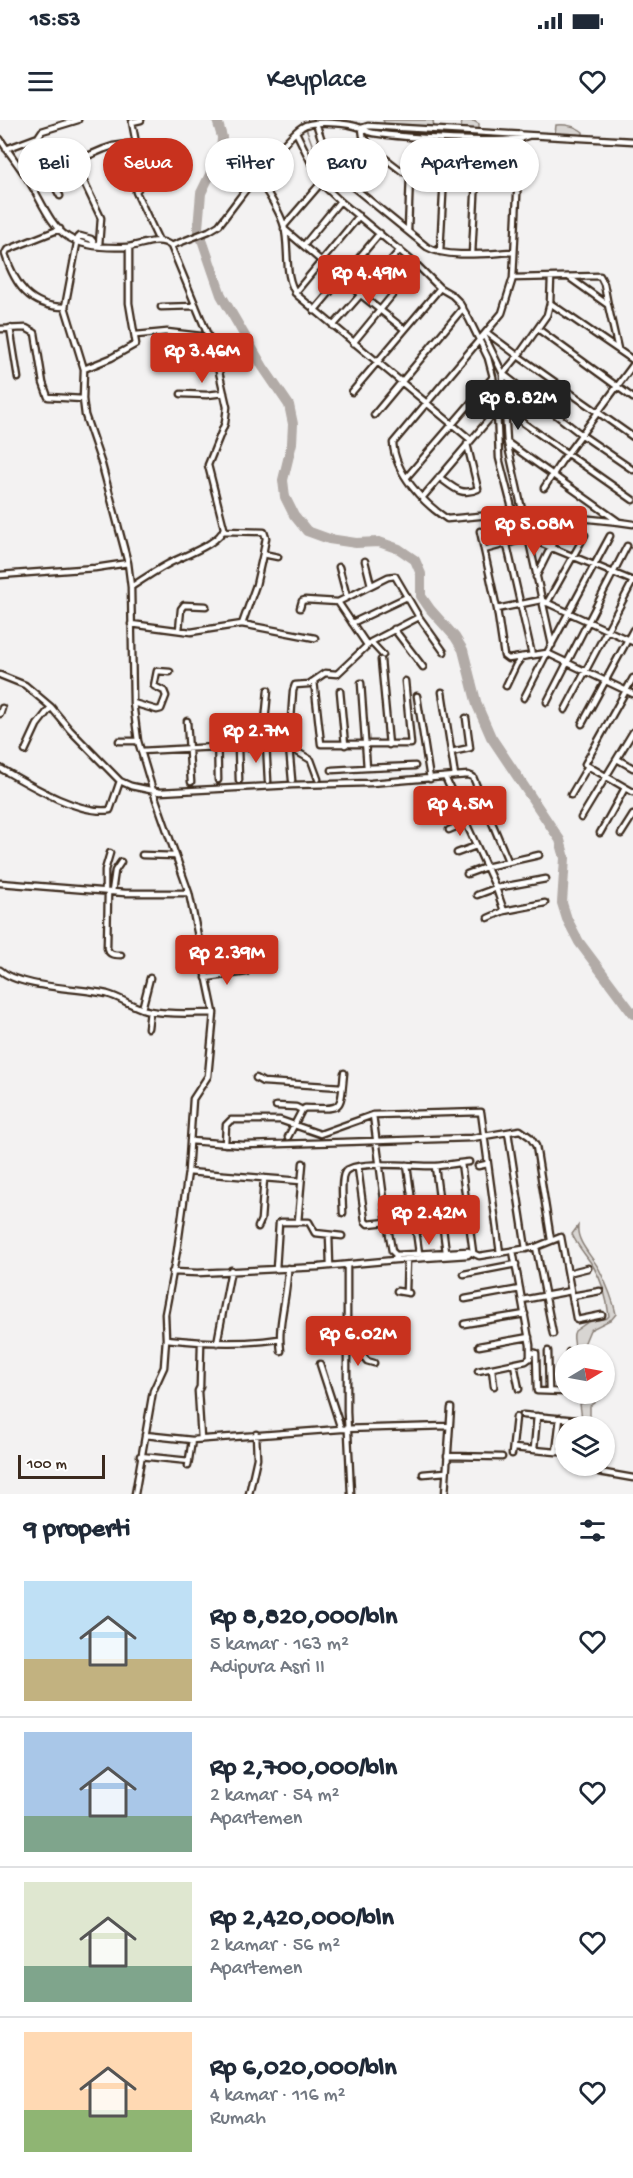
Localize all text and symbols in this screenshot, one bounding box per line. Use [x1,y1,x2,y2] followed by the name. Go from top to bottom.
[30,8,80,34] text: 15:53
[24,65,57,98] icon: menu
[267,65,366,97] text: Keyplace
[576,65,609,98] icon: heart
[18,138,91,192] chip: Beli
[103,138,193,192] chip: Sewa
[205,138,294,192] chip: Filter
[306,138,388,192] chip: Baru
[400,138,539,192] chip: Apartemen
[307,255,431,306] pin: Rp 4.49M
[332,263,406,286] text: Rp 4.49M
[140,333,264,384] pin: Rp 3.46M
[164,341,240,364] text: Rp 3.46M
[456,380,580,431] pin: Rp 8.82M
[480,388,556,411] text: Rp 8.82M
[472,506,596,557] pin: Rp 5.08M
[495,514,573,537] text: Rp 5.08M
[201,713,311,764] pin: Rp 2.7M
[223,721,289,744] text: Rp 2.7M
[405,786,515,837] pin: Rp 4.5M
[427,794,493,817] text: Rp 4.5M
[165,935,289,986] pin: Rp 2.39M
[189,943,265,966] text: Rp 2.39M
[367,1195,491,1246] pin: Rp 2.42M
[392,1203,466,1226] text: Rp 2.42M
[296,1316,420,1367] pin: Rp 6.02M
[320,1324,396,1347] text: Rp 6.02M
[555,1344,615,1404] north arrow
[555,1344,615,1476] map controls
[555,1416,615,1476] button: layers
[18,1452,105,1480] scale bar
[27,1456,67,1475] text: 100 m
[576,1514,609,1547] icon: filters
[24,1515,130,1546] text: 9 properti
[210,1603,397,1634] text: Rp 8,820,000/bln
[72,1605,144,1677] icon: home
[576,1625,609,1658] icon: heart
[210,1634,349,1657] text: 5 kamar · 163 m²
[210,1657,325,1680] text: Adipura Asri II
[210,1754,397,1785] text: Rp 2,700,000/bln
[72,1756,144,1828] icon: home
[576,1776,609,1809] icon: heart
[210,1785,340,1808] text: 2 kamar · 54 m²
[210,1808,302,1831] text: Apartemen
[210,1904,394,1935] text: Rp 2,420,000/bln
[72,1906,144,1978] icon: home
[576,1926,609,1959] icon: heart
[210,1935,340,1958] text: 2 kamar · 56 m²
[210,1958,302,1981] text: Apartemen
[210,2054,397,2085] text: Rp 6,020,000/bln
[72,2056,144,2128] icon: home
[576,2076,609,2109] icon: heart
[210,2085,346,2108] text: 4 kamar · 116 m²
[210,2108,266,2131] text: Rumah

